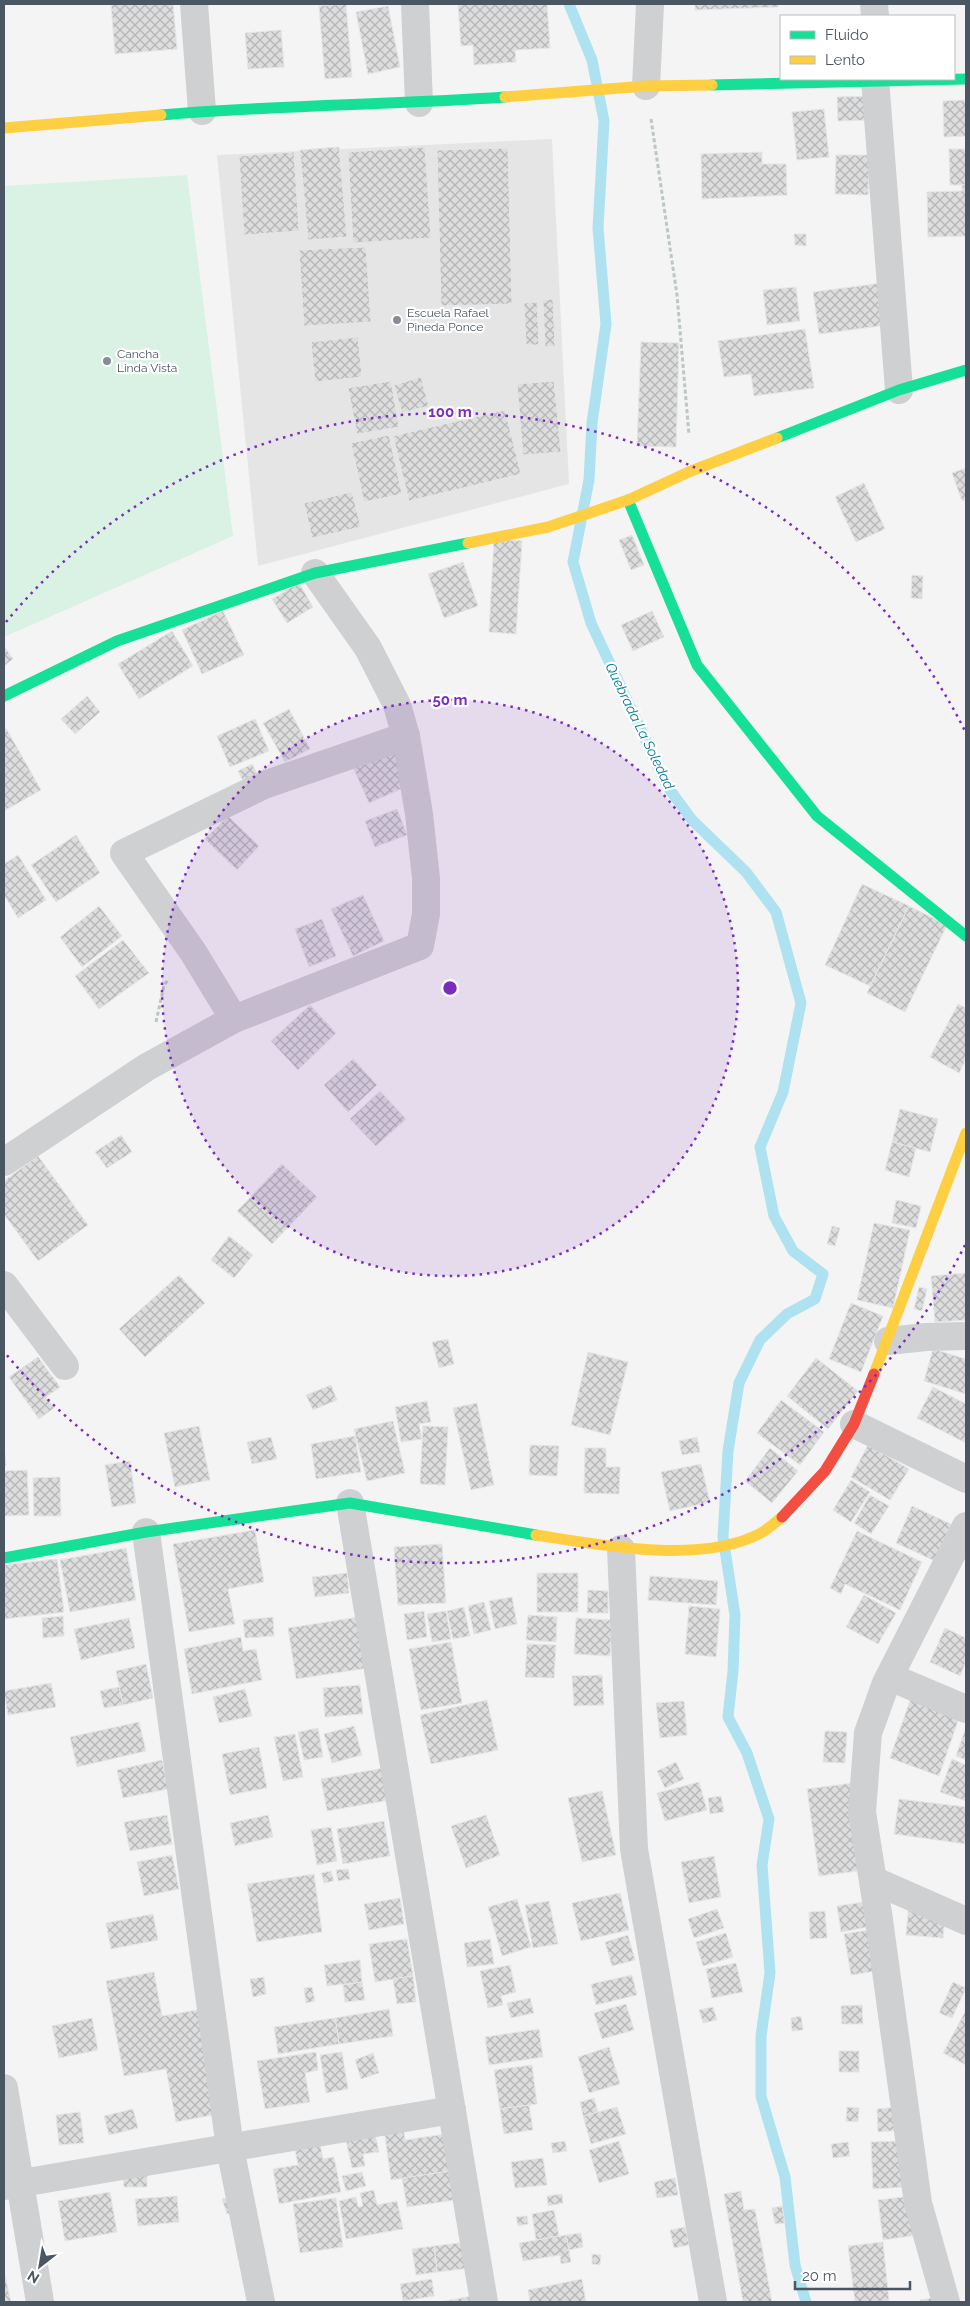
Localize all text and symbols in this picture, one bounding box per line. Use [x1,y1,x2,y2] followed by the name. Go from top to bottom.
[780,15,955,80] legend
[825,26,868,44] text: Fluido
[825,51,865,69] text: Lento
[407,306,489,334] place label: Escuela Rafael Pineda Ponce
[391,314,403,326] marker: Escuela Rafael Pineda Ponce
[117,347,177,375] place label: Cancha Linda Vista
[101,355,113,367] marker: Cancha Linda Vista
[428,403,472,421] text: 100 m
[602,660,678,792] water label: Quebrada La Soledad
[432,691,468,709] text: 50 m
[441,979,459,997] centre of rings
[15,2241,65,2291] north arrow
[795,2258,910,2290] scale bar
[802,2267,837,2285] text: 20 m
[25,2268,42,2287] text: N

